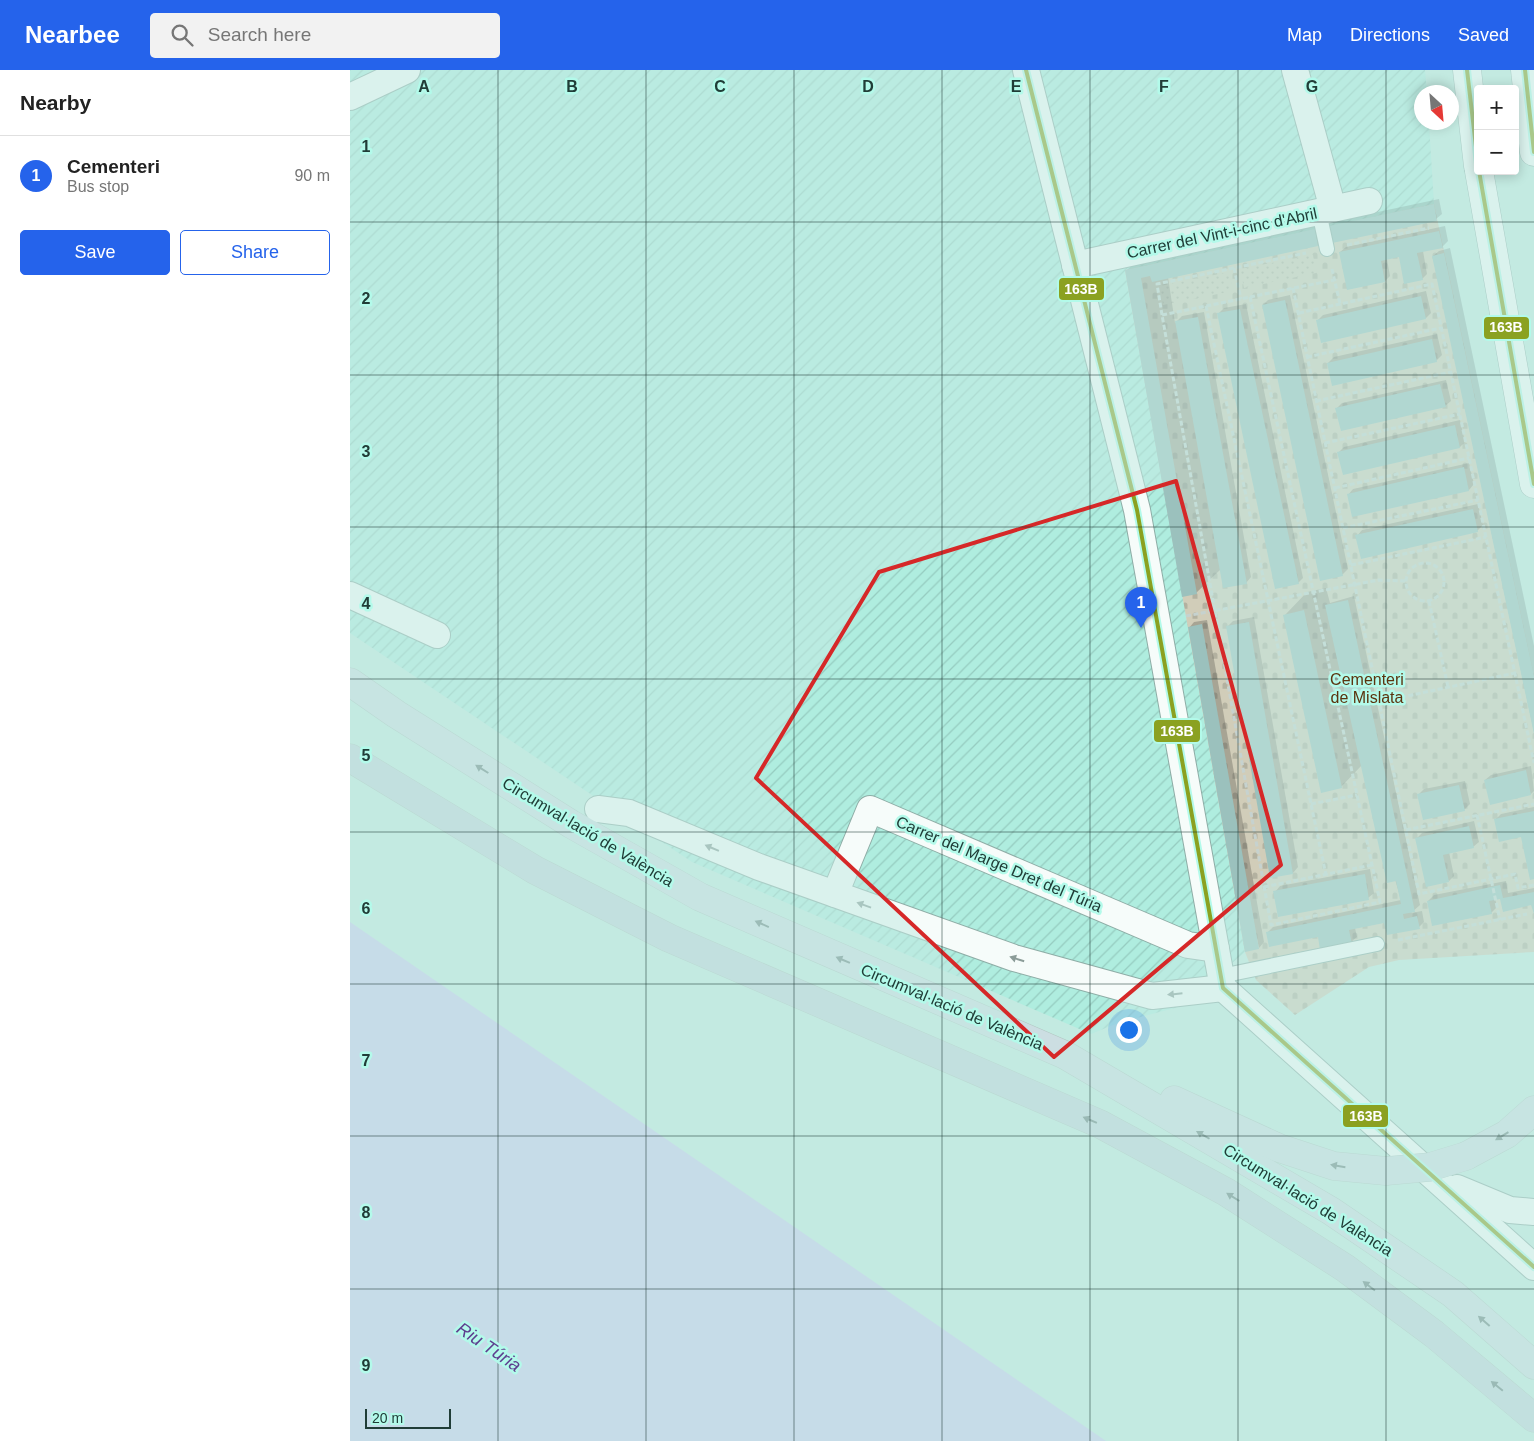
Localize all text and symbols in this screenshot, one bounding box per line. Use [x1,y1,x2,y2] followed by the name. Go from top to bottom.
[150,13,500,58] search box
[25,21,120,48] text: Nearbee
[168,21,196,49] icon: search
[208,24,311,45] text: Search here
[1287,25,1322,45] text: Map
[1350,25,1430,45] text: Directions
[1458,25,1509,45] text: Saved
[418,78,430,95] text: A
[566,78,578,95] text: B
[714,78,726,95] text: C
[862,78,874,95] text: D
[1011,78,1022,95] text: E
[1159,78,1169,95] text: F
[1306,78,1318,95] text: G
[1414,85,1459,130] north arrow
[1474,85,1519,175] map controls
[1474,85,1519,130] button: +
[20,91,91,114] text: Nearby
[1474,130,1519,175] button: −
[362,138,371,155] text: 1
[67,156,160,177] text: Cementeri
[32,167,40,184] text: 1
[294,167,330,184] text: 90 m
[67,178,129,195] text: Bus stop
[1125,205,1319,261] street label: Carrer del Vint-i-cinc d'Abril
[20,230,170,275] button: Save
[180,230,330,275] button: Share
[1058,277,1105,301] line badge: 163B
[1064,281,1098,297] text: 163B
[362,290,371,307] text: 2
[1483,316,1530,340] line badge: 163B
[1489,319,1523,335] text: 163B
[362,443,371,460] text: 3
[1125,587,1157,628] pin: 1
[362,595,371,612] text: 4
[1330,671,1404,706] park label: Cementeri de Mislata
[1153,719,1201,743] line badge: 163B
[1160,723,1194,739] text: 163B
[362,747,371,764] text: 5
[476,764,489,773] one-way arrow
[500,774,677,890] street label: Circumval·lació de València
[893,813,1105,915] street label: Carrer del Marge Dret del Túria
[705,843,719,851] one-way arrow
[362,900,371,917] text: 6
[857,901,872,908] one-way arrow
[755,920,769,928] one-way arrow
[836,955,850,963] one-way arrow
[1010,955,1025,963] one-way arrow
[858,961,1046,1053] street label: Circumval·lació de València
[1167,990,1183,998] one-way arrow
[1116,1017,1142,1043] your location
[362,1052,371,1069] text: 7
[1342,1104,1389,1128] line badge: 163B
[1349,1108,1383,1124] text: 163B
[1083,1116,1097,1124] one-way arrow
[1196,1131,1211,1139] one-way arrow
[1496,1132,1509,1141] one-way arrow
[1220,1141,1396,1259] street label: Circumval·lació de València
[1329,1161,1345,1169] one-way arrow
[1226,1192,1240,1202] one-way arrow
[362,1204,371,1221] text: 8
[1362,1281,1376,1291] one-way arrow
[1479,1315,1491,1327] one-way arrow
[453,1318,525,1376] water label: Riu Túria
[362,1357,371,1374] text: 9
[1491,1380,1504,1391] one-way arrow
[365,1406,451,1429] scale bar
[372,1410,403,1426] text: 20 m

